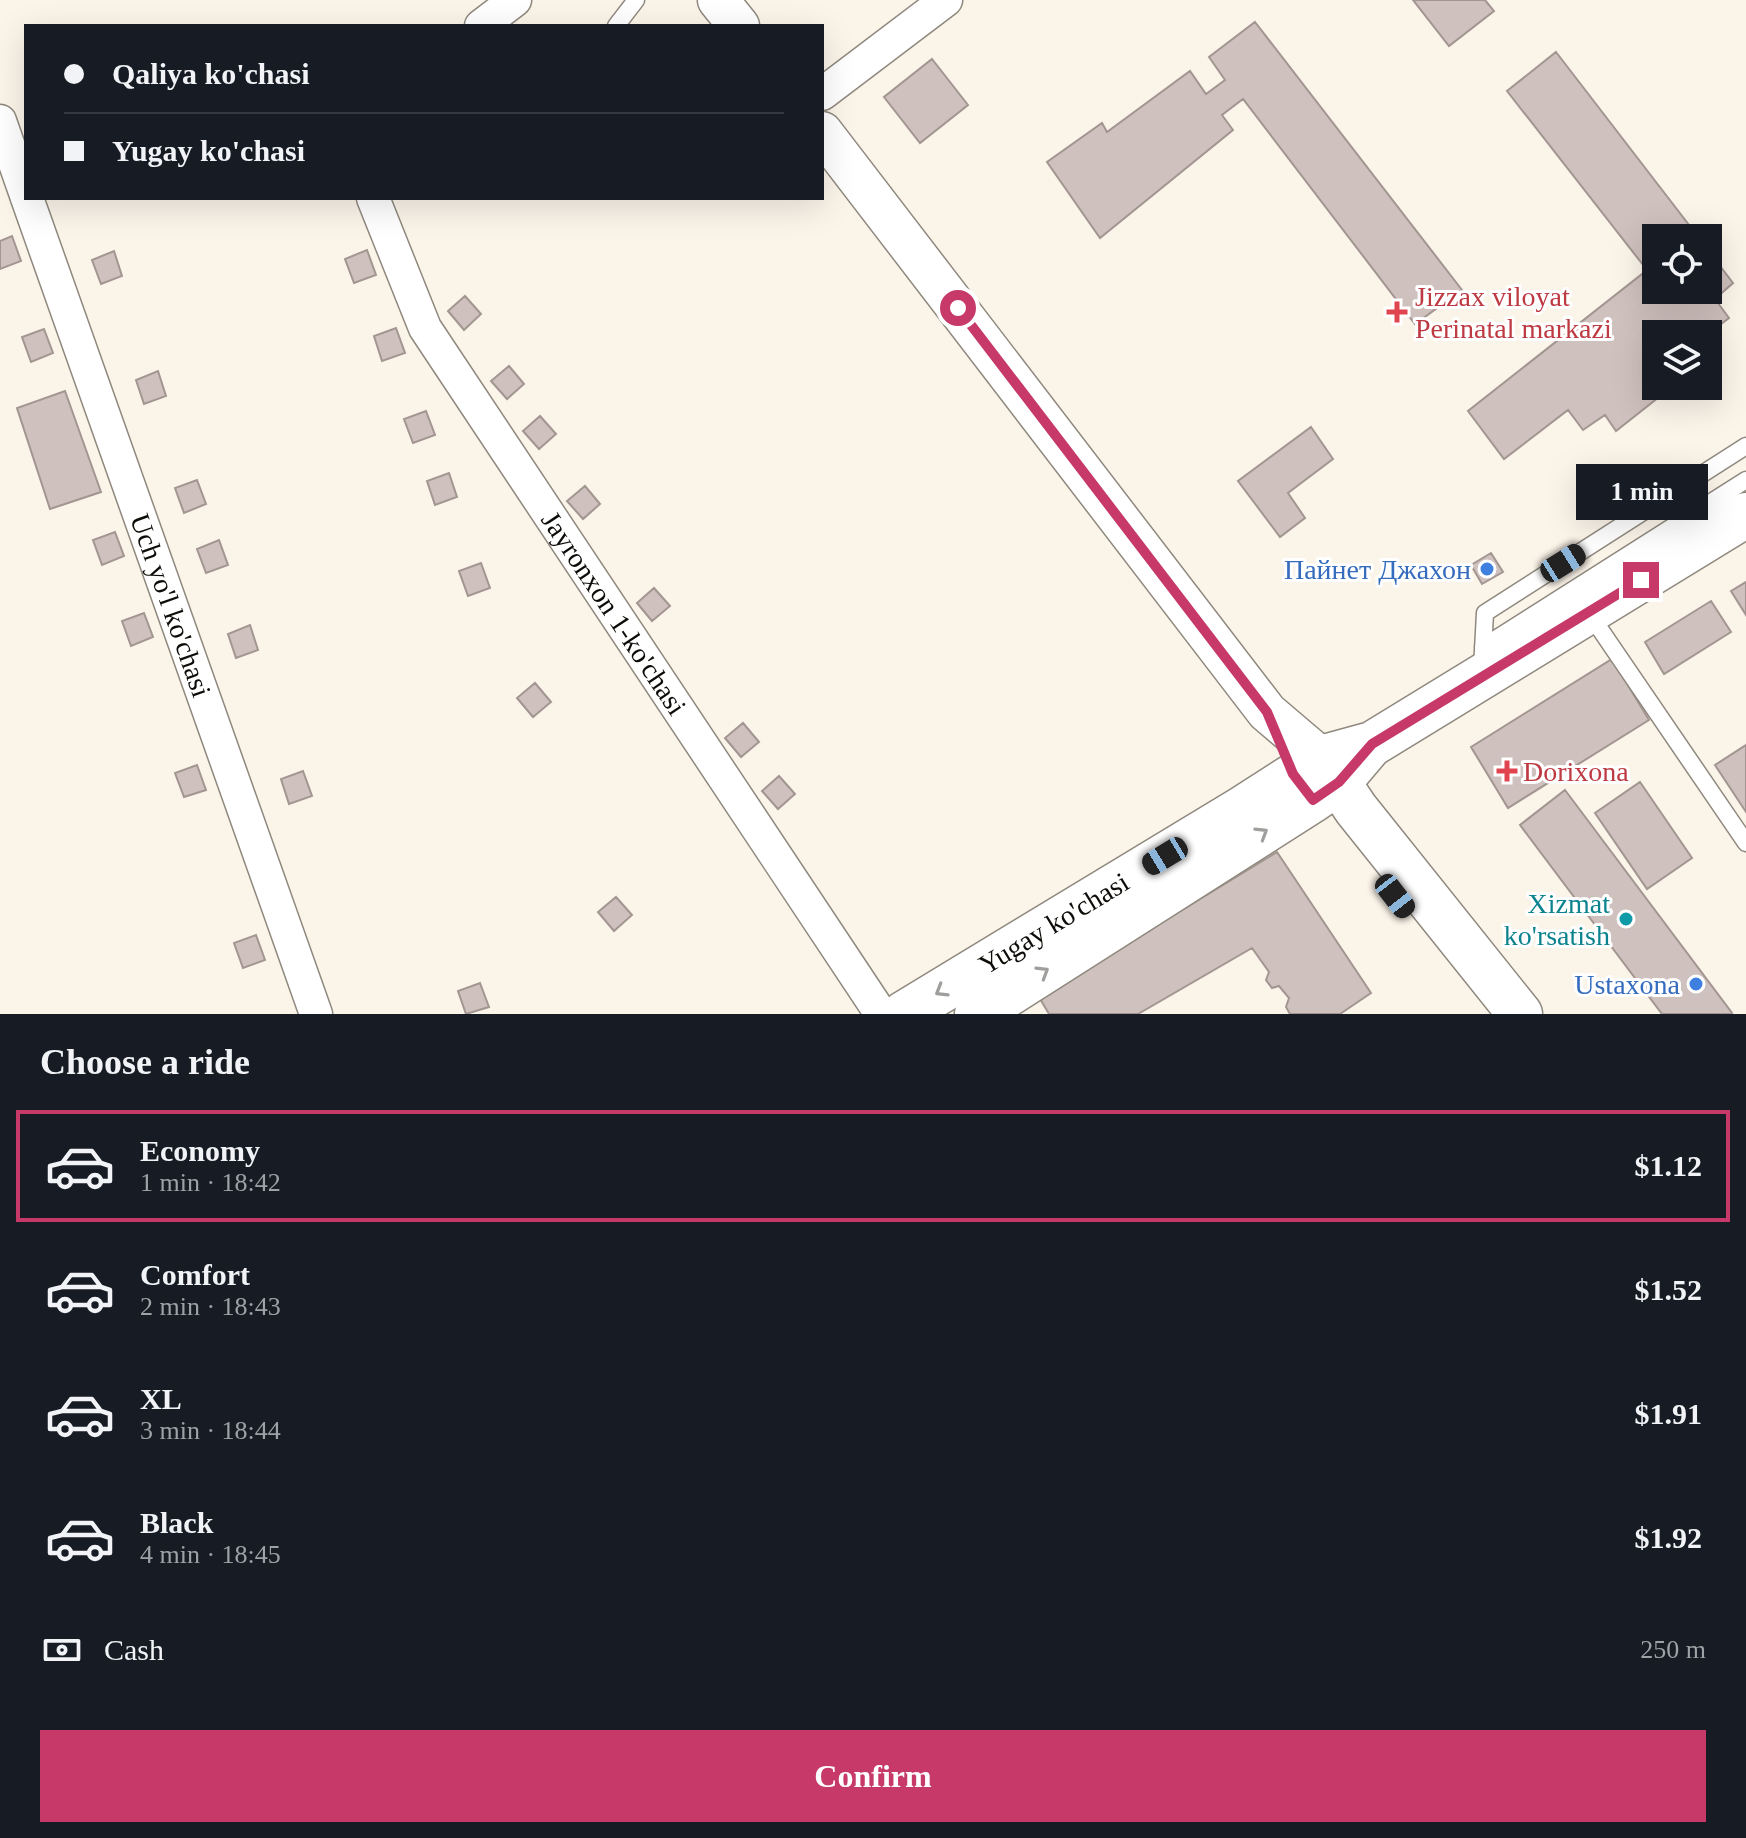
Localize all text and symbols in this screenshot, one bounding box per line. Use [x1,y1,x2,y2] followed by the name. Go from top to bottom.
[112,57,310,90] text: Qaliya ko'chasi
[112,134,305,167] text: Yugay ko'chasi
[1642,224,1722,400] map controls
[1642,224,1722,304] button: locate
[1415,281,1612,344] place label: Jizzax viloyat Perinatal markazi
[940,290,976,326] route start
[1386,301,1408,323] marker: Jizzax viloyat Perinatal markazi
[1642,320,1722,400] button: layers
[1575,464,1707,520] callout: 1 min
[1611,477,1673,506] text: 1 min
[535,506,693,721] street label: Jayronxon 1-ko'chasi
[124,510,218,701] street label: Uch yo'l ko'chasi
[1536,540,1590,586] car
[1284,554,1471,585] place label: Пайнет Джахон
[1478,560,1496,578] marker: Пайнет Джахон
[1623,562,1659,598] route end
[1523,756,1629,787] place label: Dorixona
[1498,762,1516,780] marker: Dorixona
[1253,827,1268,842] one-way arrow
[1138,833,1192,879] car
[973,866,1134,980] street label: Yugay ko'chasi
[1371,870,1419,922] car
[1504,888,1610,951] place label: Xizmat ko'rsatish
[1617,910,1635,928] marker: Xizmat ko'rsatish
[1034,967,1049,982] one-way arrow
[1574,969,1681,1000] place label: Ustaxona
[1687,975,1705,993] marker: Ustaxona
[935,981,950,997] one-way arrow
[40,1042,250,1082] text: Choose a ride
[44,1130,116,1202] icon: car
[140,1134,260,1167] text: Economy
[1635,1149,1702,1182] text: $1.12
[140,1168,281,1197] text: 1 min · 18:42
[44,1254,116,1326] icon: car
[140,1258,250,1291] text: Comfort
[1635,1273,1702,1306] text: $1.52
[140,1292,281,1321] text: 2 min · 18:43
[44,1378,116,1450] icon: car
[140,1382,182,1415] text: XL
[1635,1397,1702,1430] text: $1.91
[140,1416,281,1445] text: 3 min · 18:44
[44,1502,116,1574] icon: car
[140,1506,213,1539] text: Black
[1635,1521,1702,1554] text: $1.92
[140,1540,281,1569] text: 4 min · 18:45
[40,1628,84,1672] icon: cash
[104,1633,164,1666] text: Cash
[1640,1635,1706,1664] text: 250 m
[40,1730,1706,1822] button: Confirm

